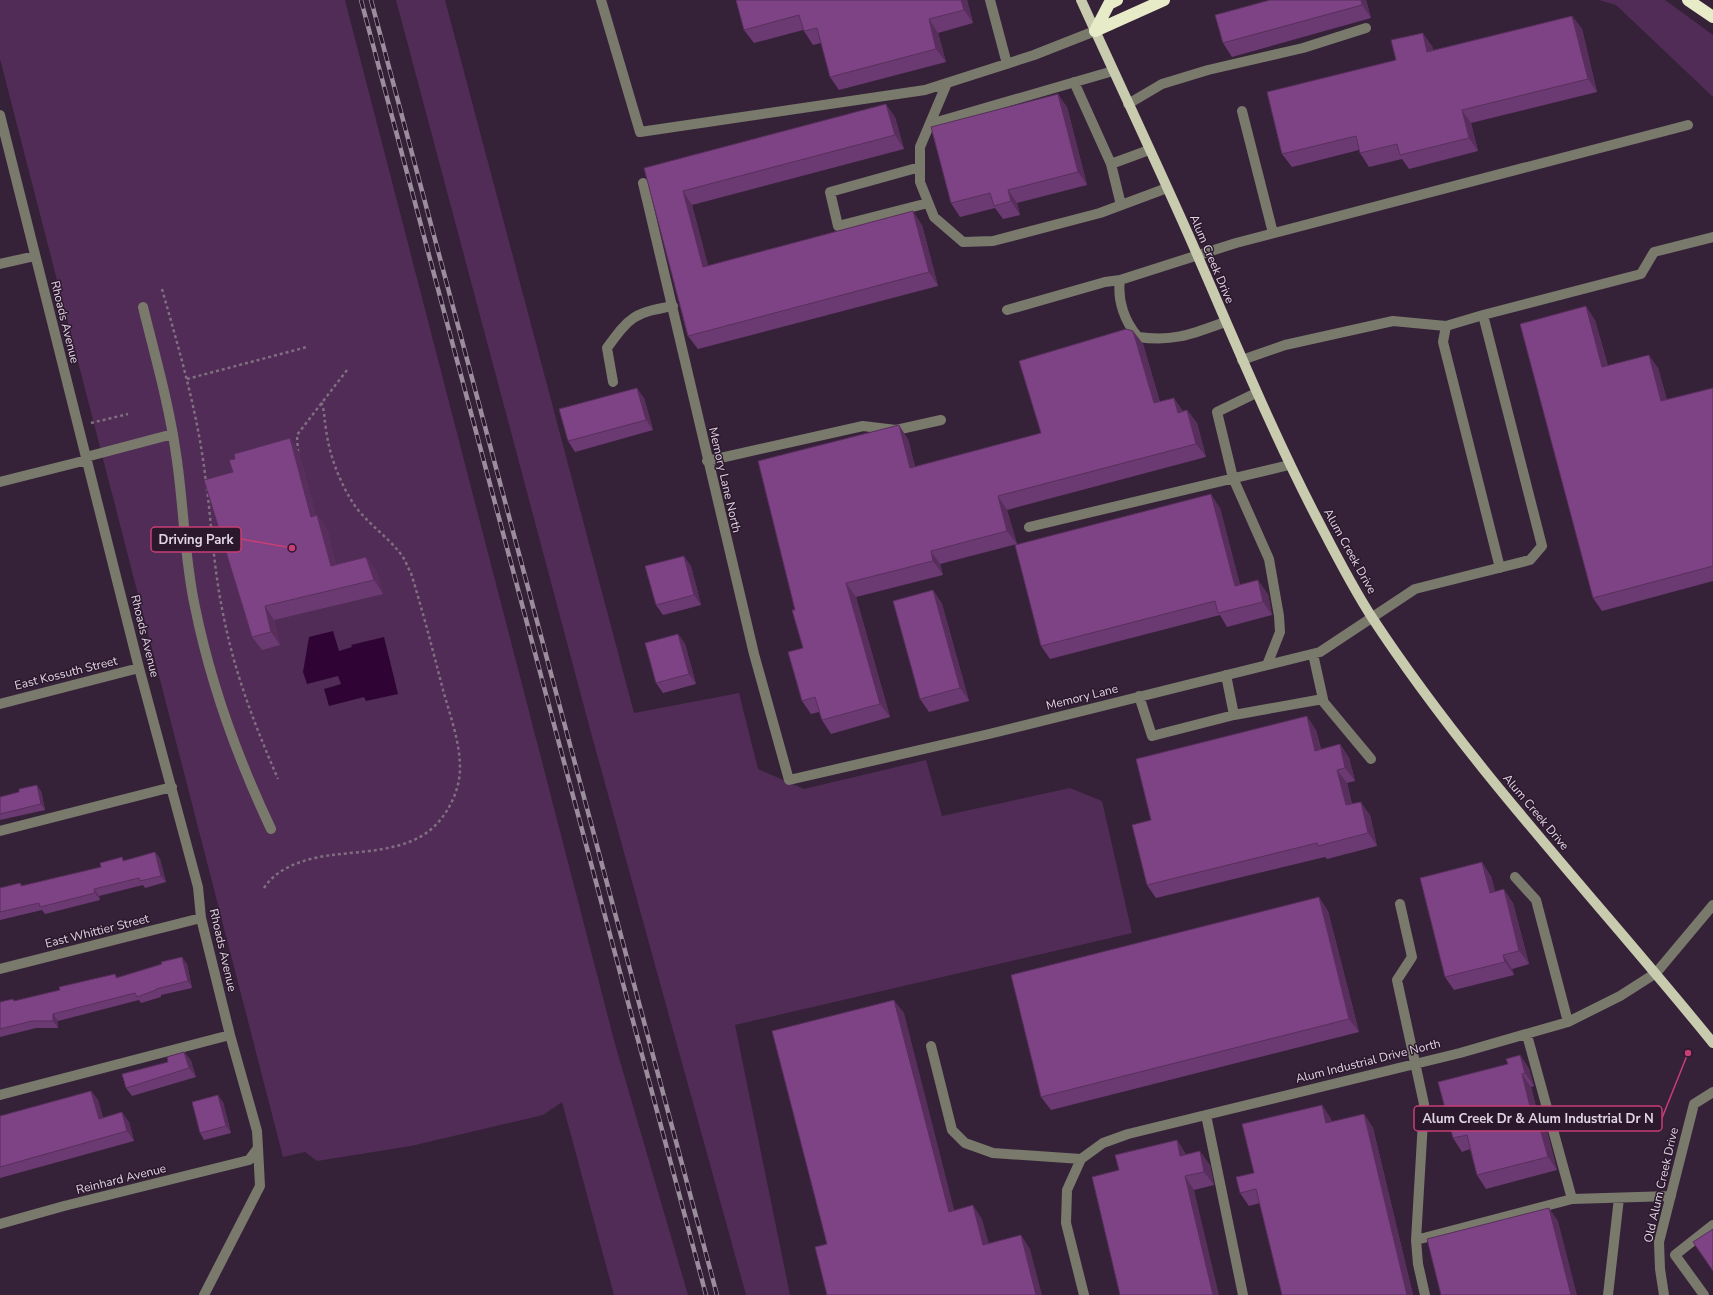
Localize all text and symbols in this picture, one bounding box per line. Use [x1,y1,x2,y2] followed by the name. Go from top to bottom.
[1186,212,1238,306] street label: Alum Creek Drive
[47,279,83,365] street label: Rhoads Avenue
[705,426,745,534] street label: Memory Lane North
[1320,506,1380,596] street label: Alum Creek Drive
[151,527,241,552] callout: Driving Park
[159,531,234,549] text: Driving Park
[127,593,163,679] street label: Rhoads Avenue
[13,652,120,694] street label: East Kossuth Street
[1044,680,1120,714] street label: Memory Lane
[1499,770,1573,854] street label: Alum Creek Drive
[206,907,240,993] street label: Rhoads Avenue
[43,910,151,952] street label: East Whittier Street
[1294,1035,1442,1087] street label: Alum Industrial Drive North
[1414,1106,1662,1131] callout: Alum Creek Dr & Alum Industrial Dr N
[1422,1110,1654,1128] text: Alum Creek Dr & Alum Industrial Dr N
[1640,1126,1682,1244] street label: Old Alum Creek Drive
[74,1160,168,1198] street label: Reinhard Avenue

